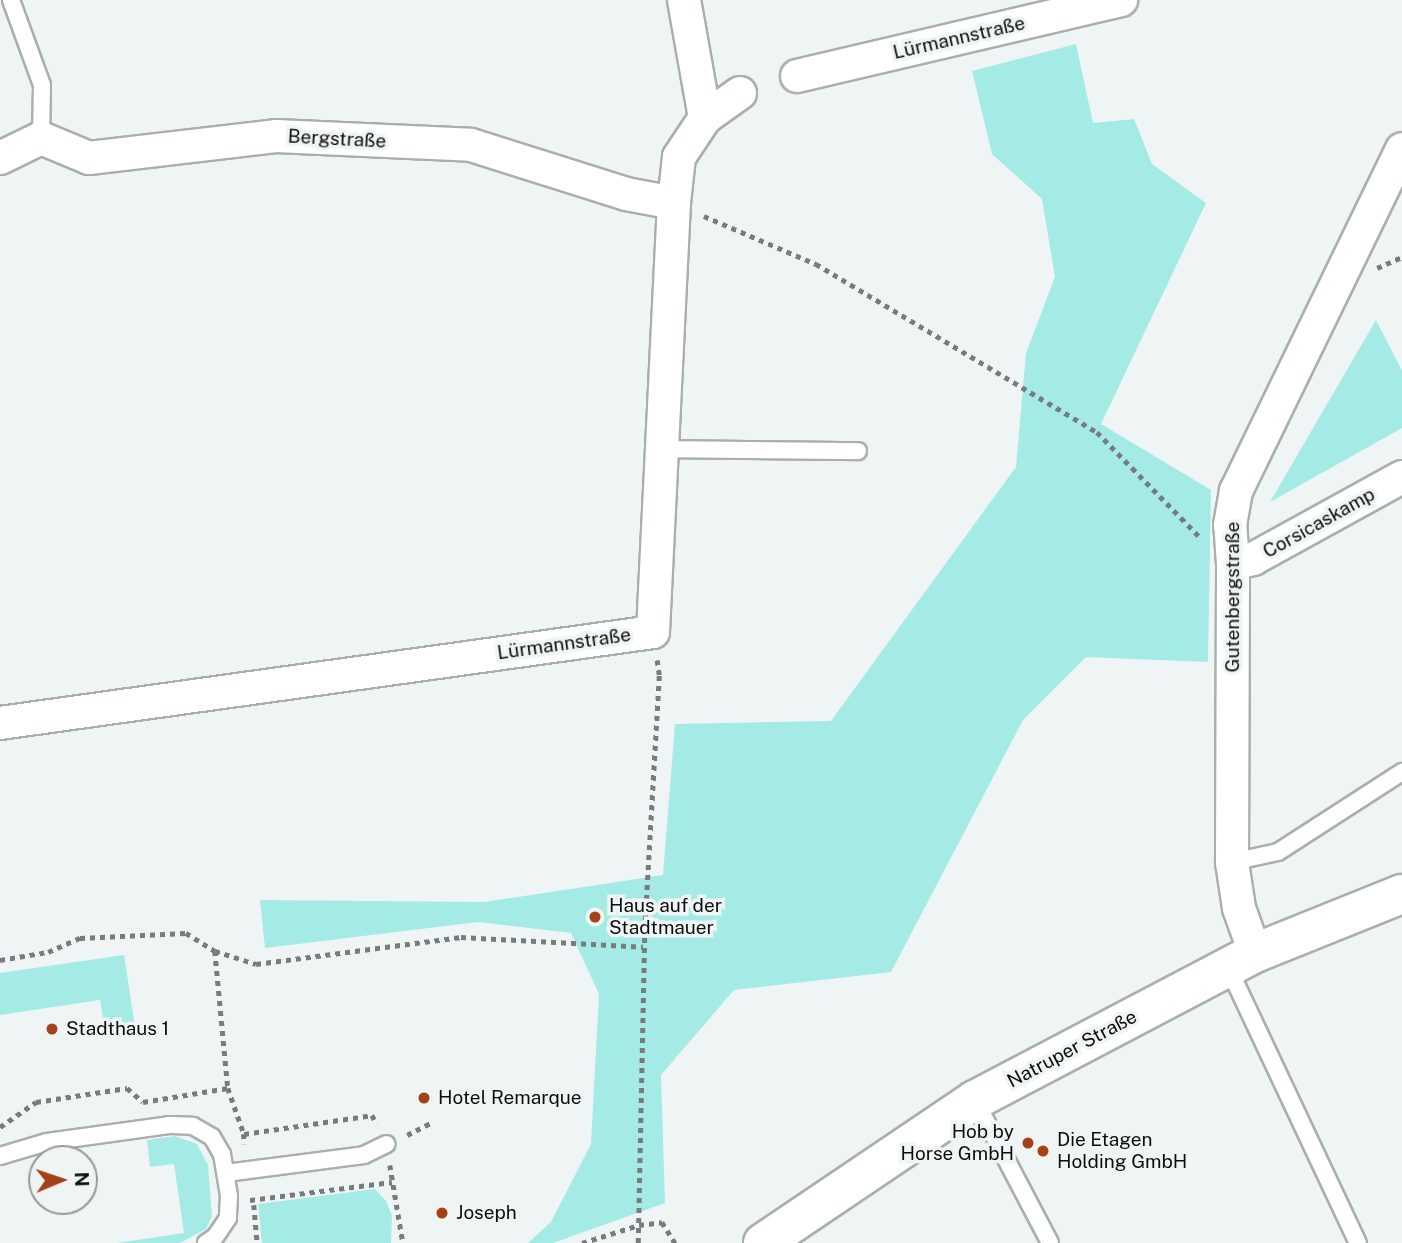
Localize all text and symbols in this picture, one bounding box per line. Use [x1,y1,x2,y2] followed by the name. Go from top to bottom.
[891,12,1027,64] street label: Lürmannstraße
[287,125,387,153] street label: Bergstraße
[1259,483,1379,563] street label: Corsicaskamp
[1222,522,1244,672] street label: Gutenbergstraße
[496,623,632,665] street label: Lürmannstraße
[609,895,722,939] place label: Haus auf der Stadtmauer
[587,909,603,925] marker: Haus auf der Stadtmauer
[1003,1005,1141,1093] street label: Natruper Straße
[66,1018,169,1040] place label: Stadthaus 1
[44,1021,60,1037] marker: Stadthaus 1
[438,1087,582,1109] place label: Hotel Remarque
[416,1090,432,1106] marker: Hotel Remarque
[900,1121,1014,1165] place label: Hob by Horse GmbH
[1057,1129,1187,1173] place label: Die Etagen Holding GmbH
[1020,1135,1036,1151] marker: Hob by Horse GmbH
[1035,1143,1051,1159] marker: Die Etagen Holding GmbH
[28,1145,98,1215] north arrow
[71,1172,93,1187] text: N
[456,1202,517,1224] place label: Joseph
[434,1205,450,1221] marker: Joseph

